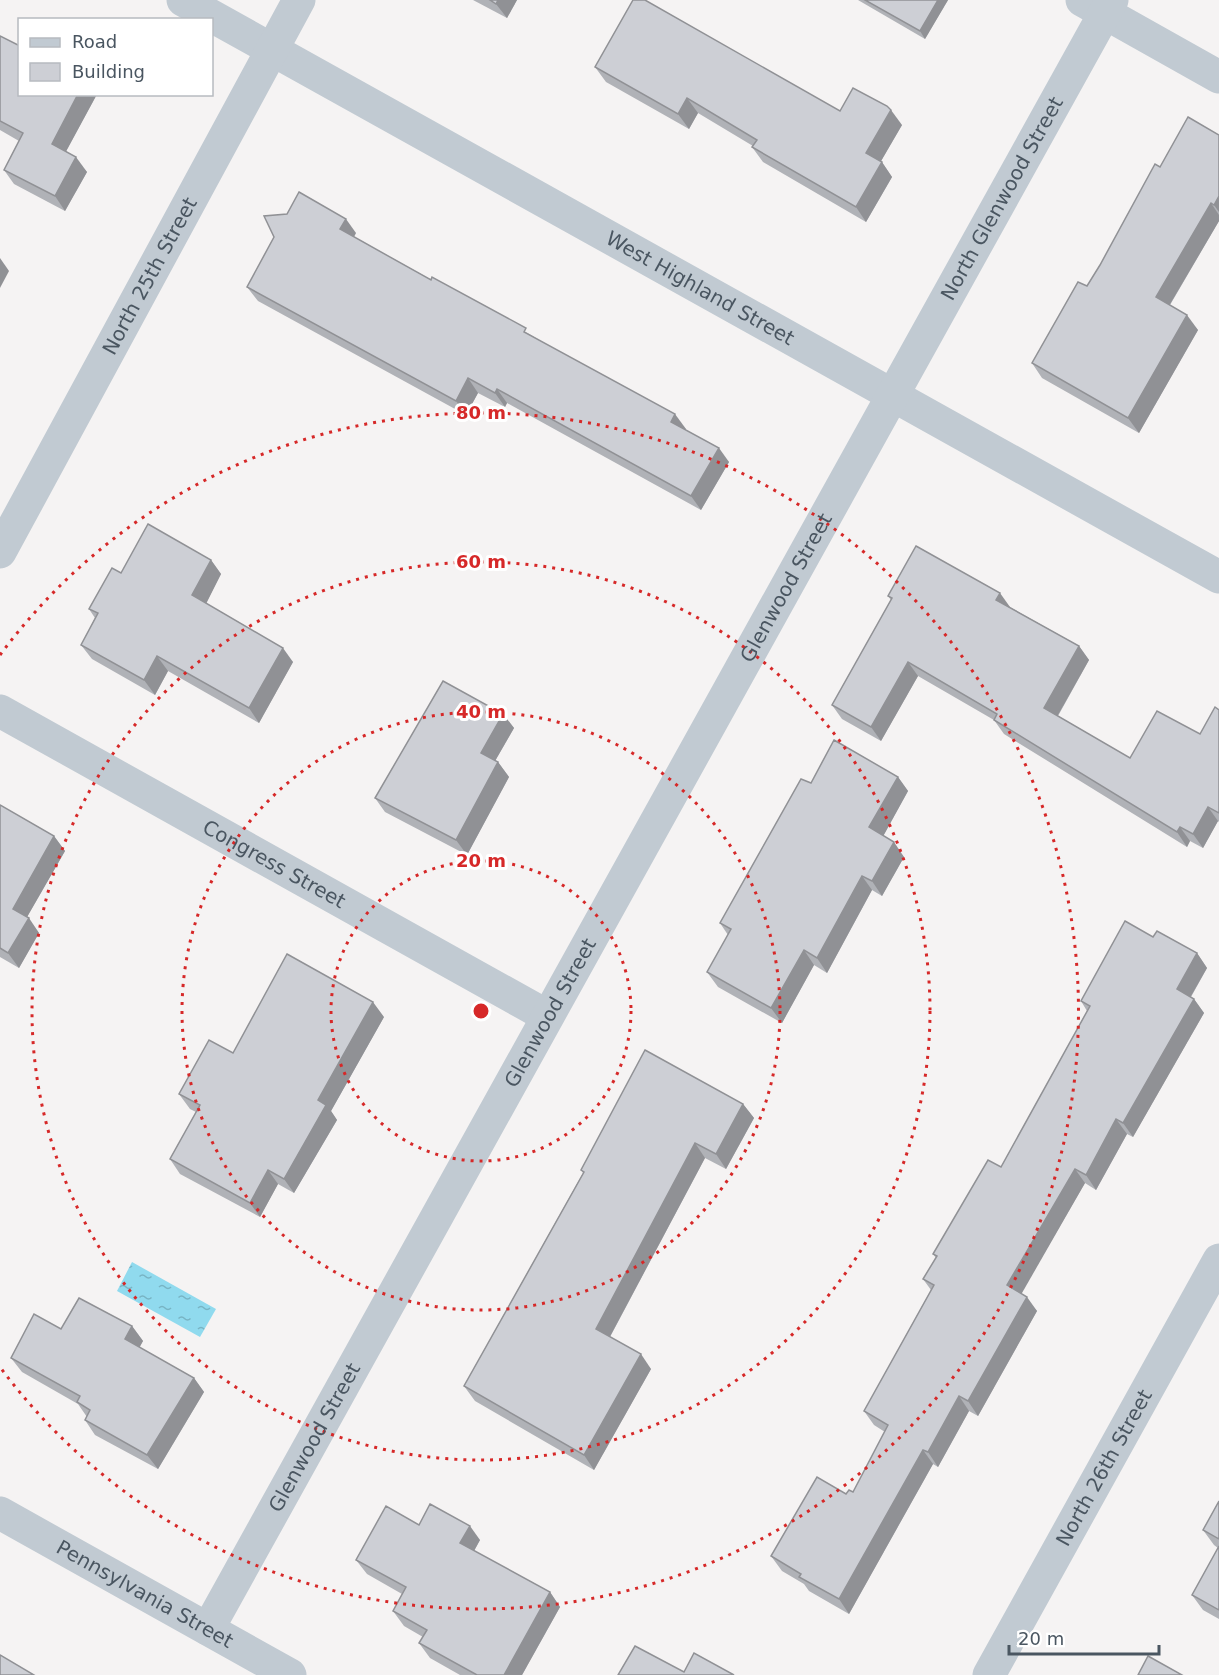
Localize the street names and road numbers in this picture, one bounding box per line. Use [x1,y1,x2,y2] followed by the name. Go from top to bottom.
[936,92,1068,305] street label: North Glenwood Street
[97,193,202,359] street label: North 25th Street
[602,226,799,350] street label: West Highland Street
[735,509,837,666] street label: Glenwood Street
[199,815,350,913] street label: Congress Street
[499,934,601,1091] street label: Glenwood Street
[263,1359,365,1516] street label: Glenwood Street
[1051,1385,1157,1550] street label: North 26th Street
[52,1535,238,1653] street label: Pennsylvania Street

